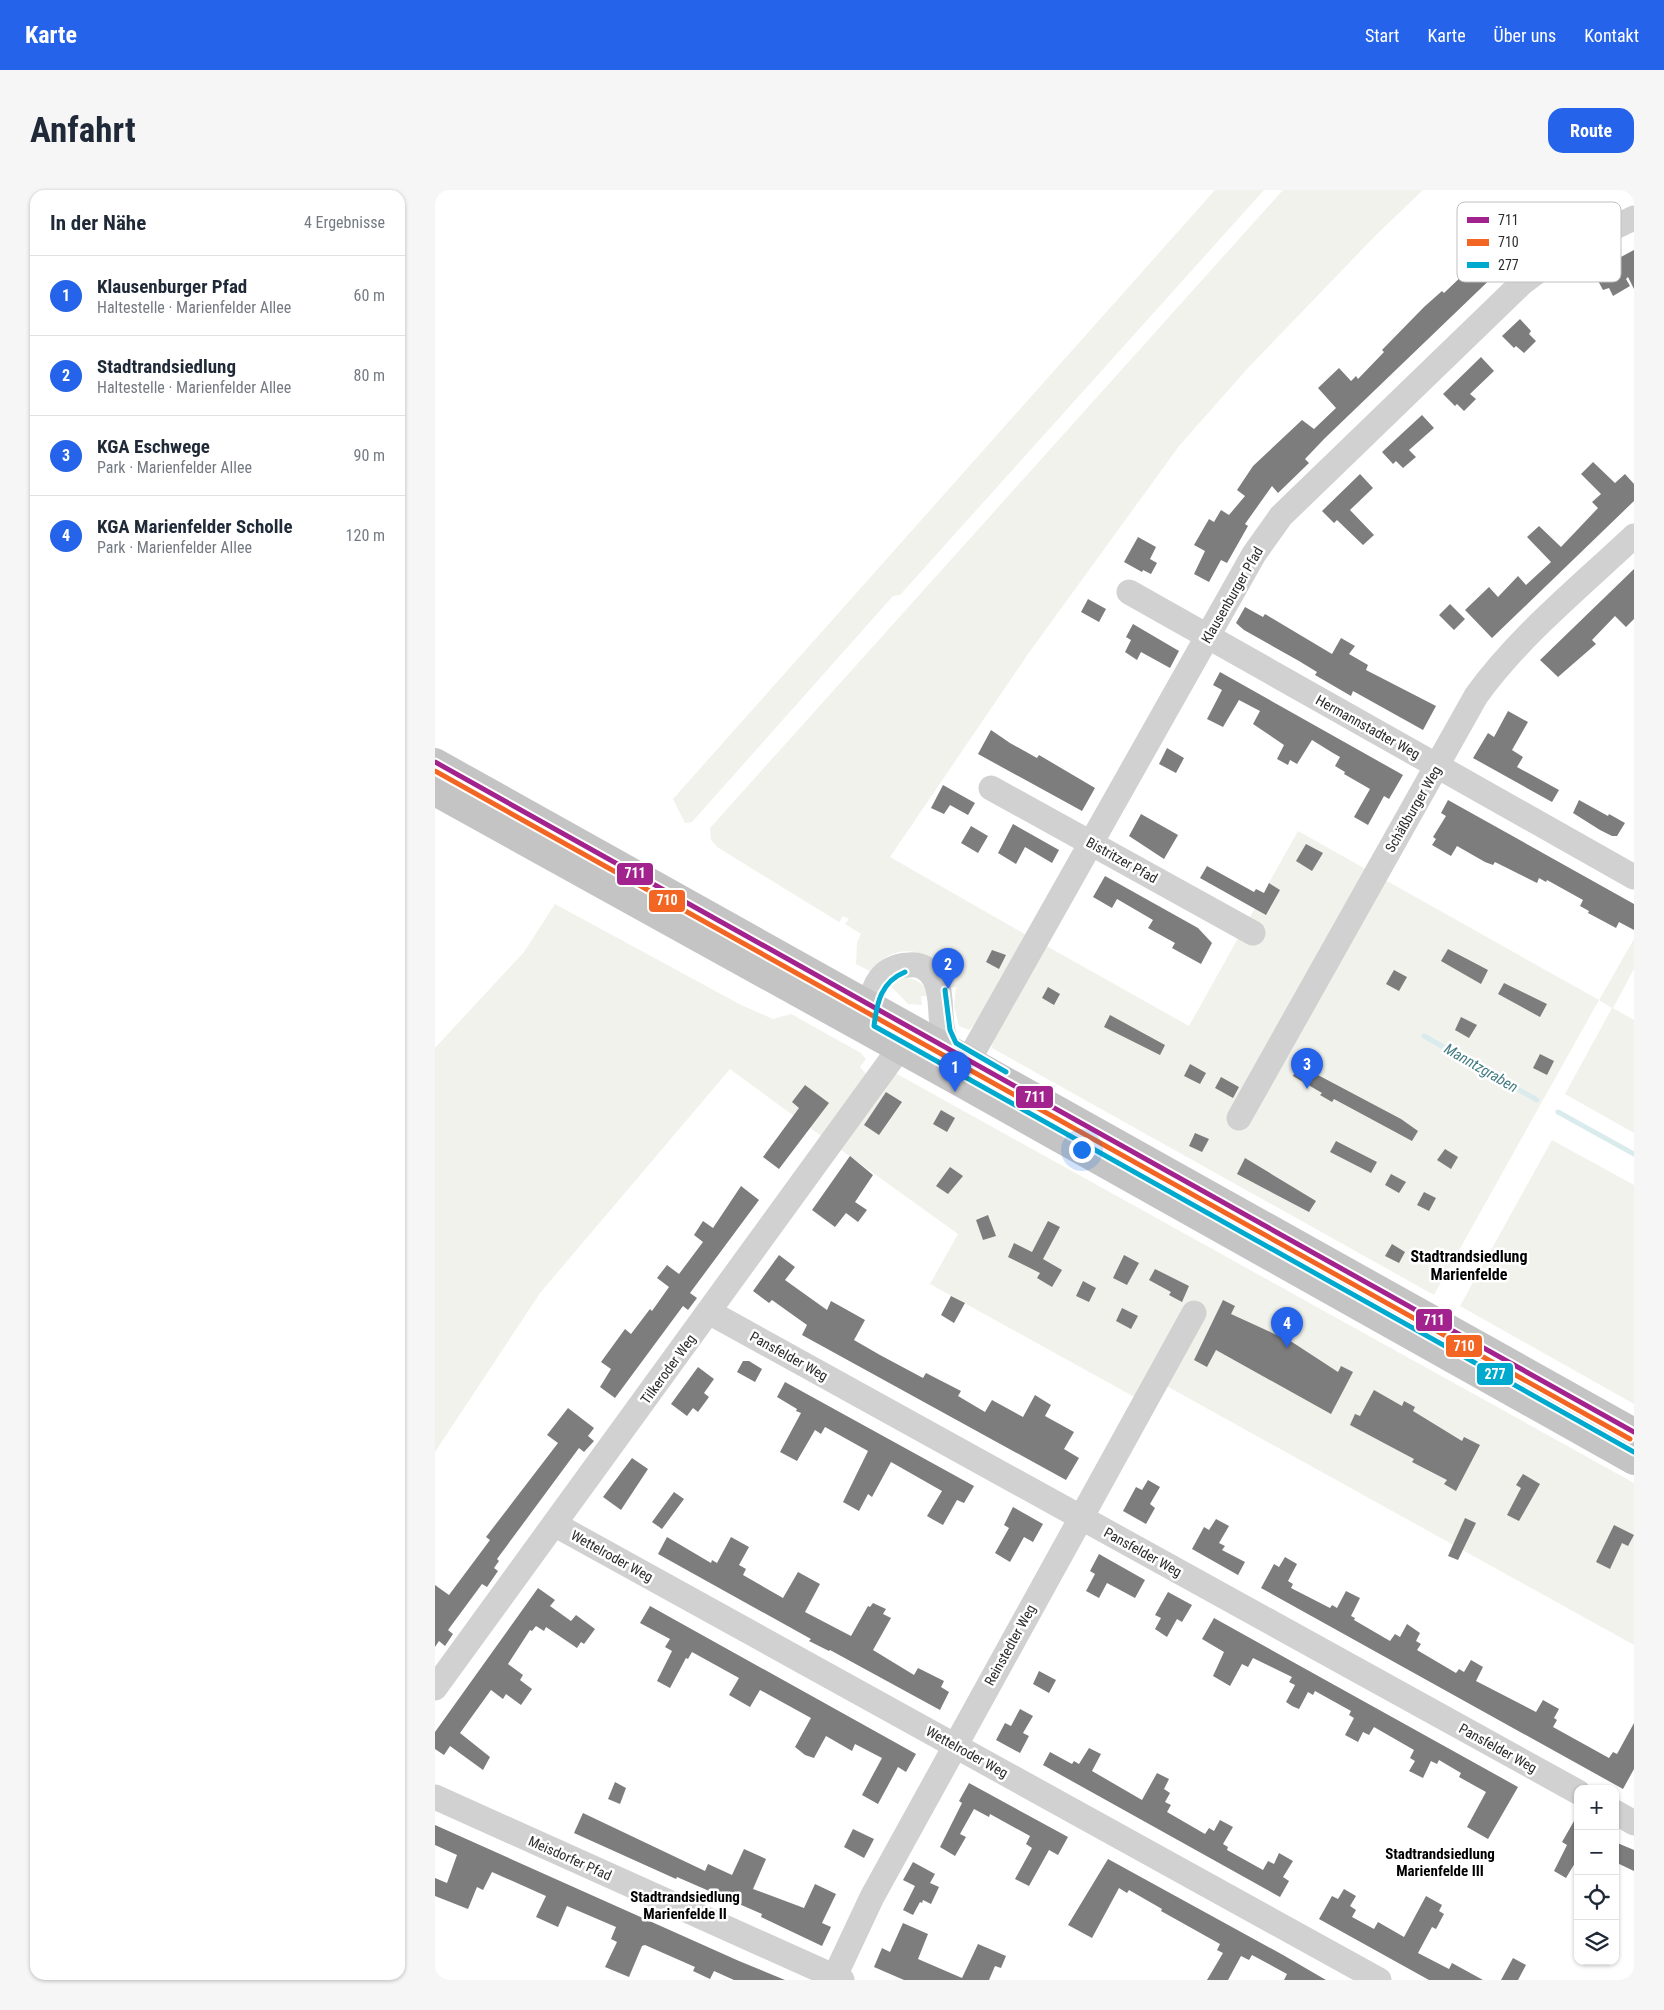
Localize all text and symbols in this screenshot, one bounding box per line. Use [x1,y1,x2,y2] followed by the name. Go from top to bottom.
[25,21,77,49] text: Karte
[1365,25,1399,46] text: Start
[1427,25,1466,46] text: Karte
[1494,25,1556,46] text: Über uns
[1584,25,1639,46] text: Kontakt
[1548,108,1634,153] button: Route
[30,110,136,151] text: Anfahrt
[1457,202,1621,282] legend
[50,211,146,235] text: In der Nähe
[1498,212,1519,228] text: 711
[304,213,385,232] text: 4 Ergebnisse
[1498,234,1519,250] text: 710
[1498,257,1519,273] text: 277
[97,275,247,298] text: Klausenburger Pfad
[62,286,70,305] text: 1
[353,286,385,305] text: 60 m
[97,298,291,317] text: Haltestelle · Marienfelder Allee
[97,355,236,378] text: Stadtrandsiedlung
[62,366,70,385] text: 2
[353,366,385,385] text: 80 m
[97,378,291,397] text: Haltestelle · Marienfelder Allee
[97,435,210,458] text: KGA Eschwege
[62,446,70,465] text: 3
[353,446,385,465] text: 90 m
[97,458,252,477] text: Park · Marienfelder Allee
[97,515,292,538] text: KGA Marienfelder Scholle
[62,526,70,545] text: 4
[346,526,385,545] text: 120 m
[97,538,252,557] text: Park · Marienfelder Allee
[1198,544,1266,646] street label: Klausenburger Pfad
[1313,692,1423,762] street label: Hermannstadter Weg
[1382,763,1444,855] street label: Schäßburger Weg
[1084,834,1160,886] street label: Bistritzer Pfad
[616,862,654,886] line badge: 711
[624,865,646,881] text: 711
[648,889,686,913] line badge: 710
[656,892,678,908] text: 710
[932,948,964,989] pin: 2
[1441,1040,1521,1096] water label: Manntzgraben
[1291,1048,1323,1089] pin: 3
[939,1051,971,1092] pin: 1
[1015,1085,1054,1109] line badge: 711
[1024,1089,1046,1105] text: 711
[1069,1137,1095,1163] your location
[1410,1247,1528,1284] district label: Stadtrandsiedlung Marienfelde
[1271,1307,1303,1348] pin: 4
[1415,1308,1453,1332] line badge: 711
[1423,1312,1445,1328] text: 711
[747,1328,831,1384] street label: Pansfelder Weg
[637,1331,699,1407] street label: Tilkeroder Weg
[1445,1334,1483,1358] line badge: 710
[1453,1338,1475,1354] text: 710
[1476,1362,1514,1386] line badge: 277
[1484,1366,1506,1382] text: 277
[1101,1524,1185,1580] street label: Pansfelder Weg
[568,1527,656,1585] street label: Wettelroder Weg
[981,1602,1039,1688] street label: Reinstedter Weg
[1456,1720,1540,1776] street label: Pansfelder Weg
[923,1723,1011,1781] street label: Wettelroder Weg
[1574,1785,1619,1965] map controls
[1574,1785,1619,1830] button: +
[1574,1830,1619,1875] button: −
[526,1833,614,1883] street label: Meisdorfer Pfad
[1385,1845,1495,1880] district label: Stadtrandsiedlung Marienfelde III
[1574,1875,1619,1920] button: locate
[630,1888,740,1923] district label: Stadtrandsiedlung Marienfelde II
[1574,1920,1619,1965] button: layers

